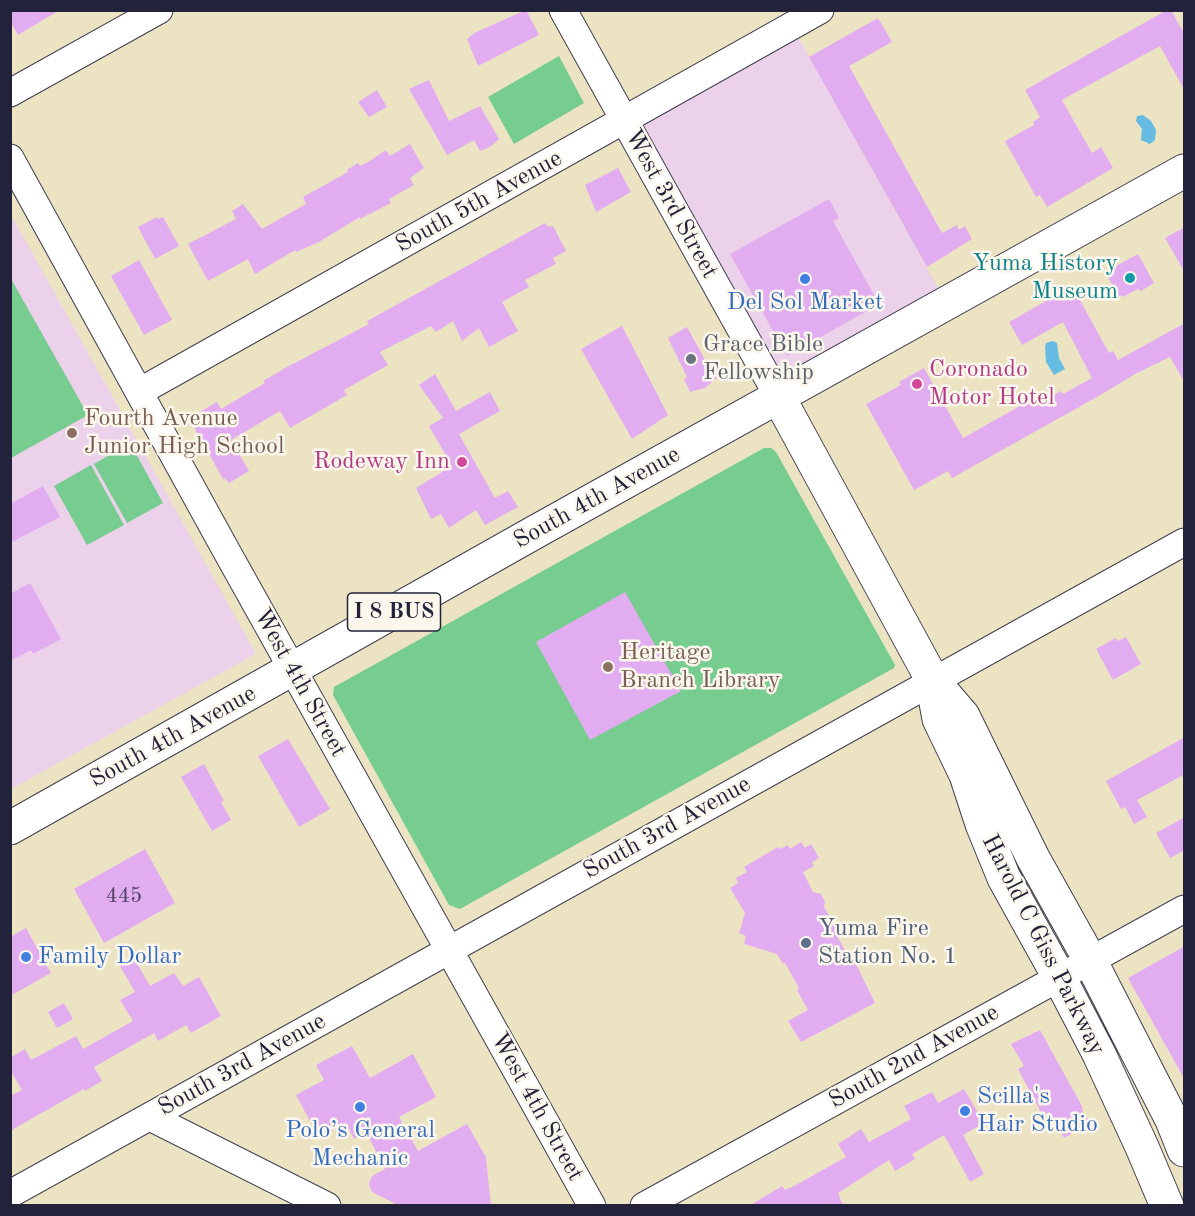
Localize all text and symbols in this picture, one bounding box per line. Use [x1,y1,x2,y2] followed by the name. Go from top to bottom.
[618,124,724,284] street label: West 3rd Street
[391,144,567,260] street label: South 5th Avenue
[972,250,1118,306] place label: Yuma History Museum
[1123,271,1137,285] marker: Yuma History Museum
[798,272,812,286] marker: Del Sol Market
[727,289,883,317] place label: Del Sol Market
[703,331,823,387] place label: Grace Bible Fellowship
[684,352,698,366] marker: Grace Bible Fellowship
[929,356,1055,412] place label: Coronado Motor Hotel
[910,377,924,391] marker: Coronado Motor Hotel
[84,405,284,461] place label: Fourth Avenue Junior High School
[65,426,79,440] marker: Fourth Avenue Junior High School
[509,440,685,556] street label: South 4th Avenue
[313,448,450,476] place label: Rodeway Inn
[455,455,469,469] marker: Rodeway Inn
[348,593,440,631] road number: I 8 BUS
[247,604,353,762] street label: West 4th Street
[620,639,781,695] place label: Heritage Branch Library
[601,660,615,674] marker: Heritage Branch Library
[85,679,261,795] street label: South 4th Avenue
[578,770,756,886] street label: South 3rd Avenue
[975,830,1111,1060] street label: Harold C Giss Parkway
[106,883,142,909] house number: 445
[818,915,957,971] place label: Yuma Fire Station No. 1
[799,936,813,950] marker: Yuma Fire Station No. 1
[38,943,181,971] place label: Family Dollar
[19,950,33,964] marker: Family Dollar
[824,998,1004,1116] street label: South 2nd Avenue
[153,1007,331,1123] street label: South 3rd Avenue
[484,1028,590,1186] street label: West 4th Street
[977,1083,1098,1139] place label: Scilla's Hair Studio
[353,1100,367,1114] marker: Polo’s General Mechanic
[958,1104,972,1118] marker: Scilla's Hair Studio
[285,1117,435,1173] place label: Polo’s General Mechanic

